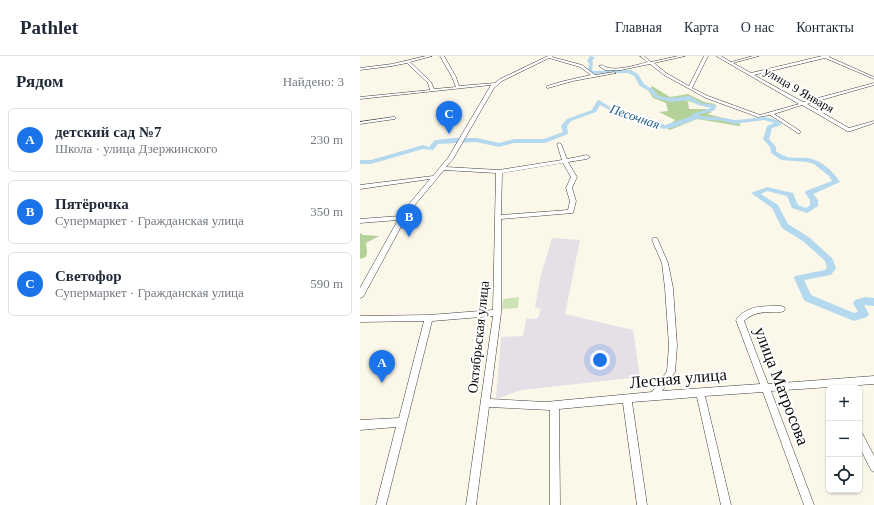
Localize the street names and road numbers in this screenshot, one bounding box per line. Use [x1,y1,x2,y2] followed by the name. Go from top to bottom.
[762,64,837,116] street label: улица 9 Января
[465,279,492,394] street label: Октябрьская улица
[750,324,813,448] street label: улица Матросова
[629,365,728,392] street label: Лесная улица

